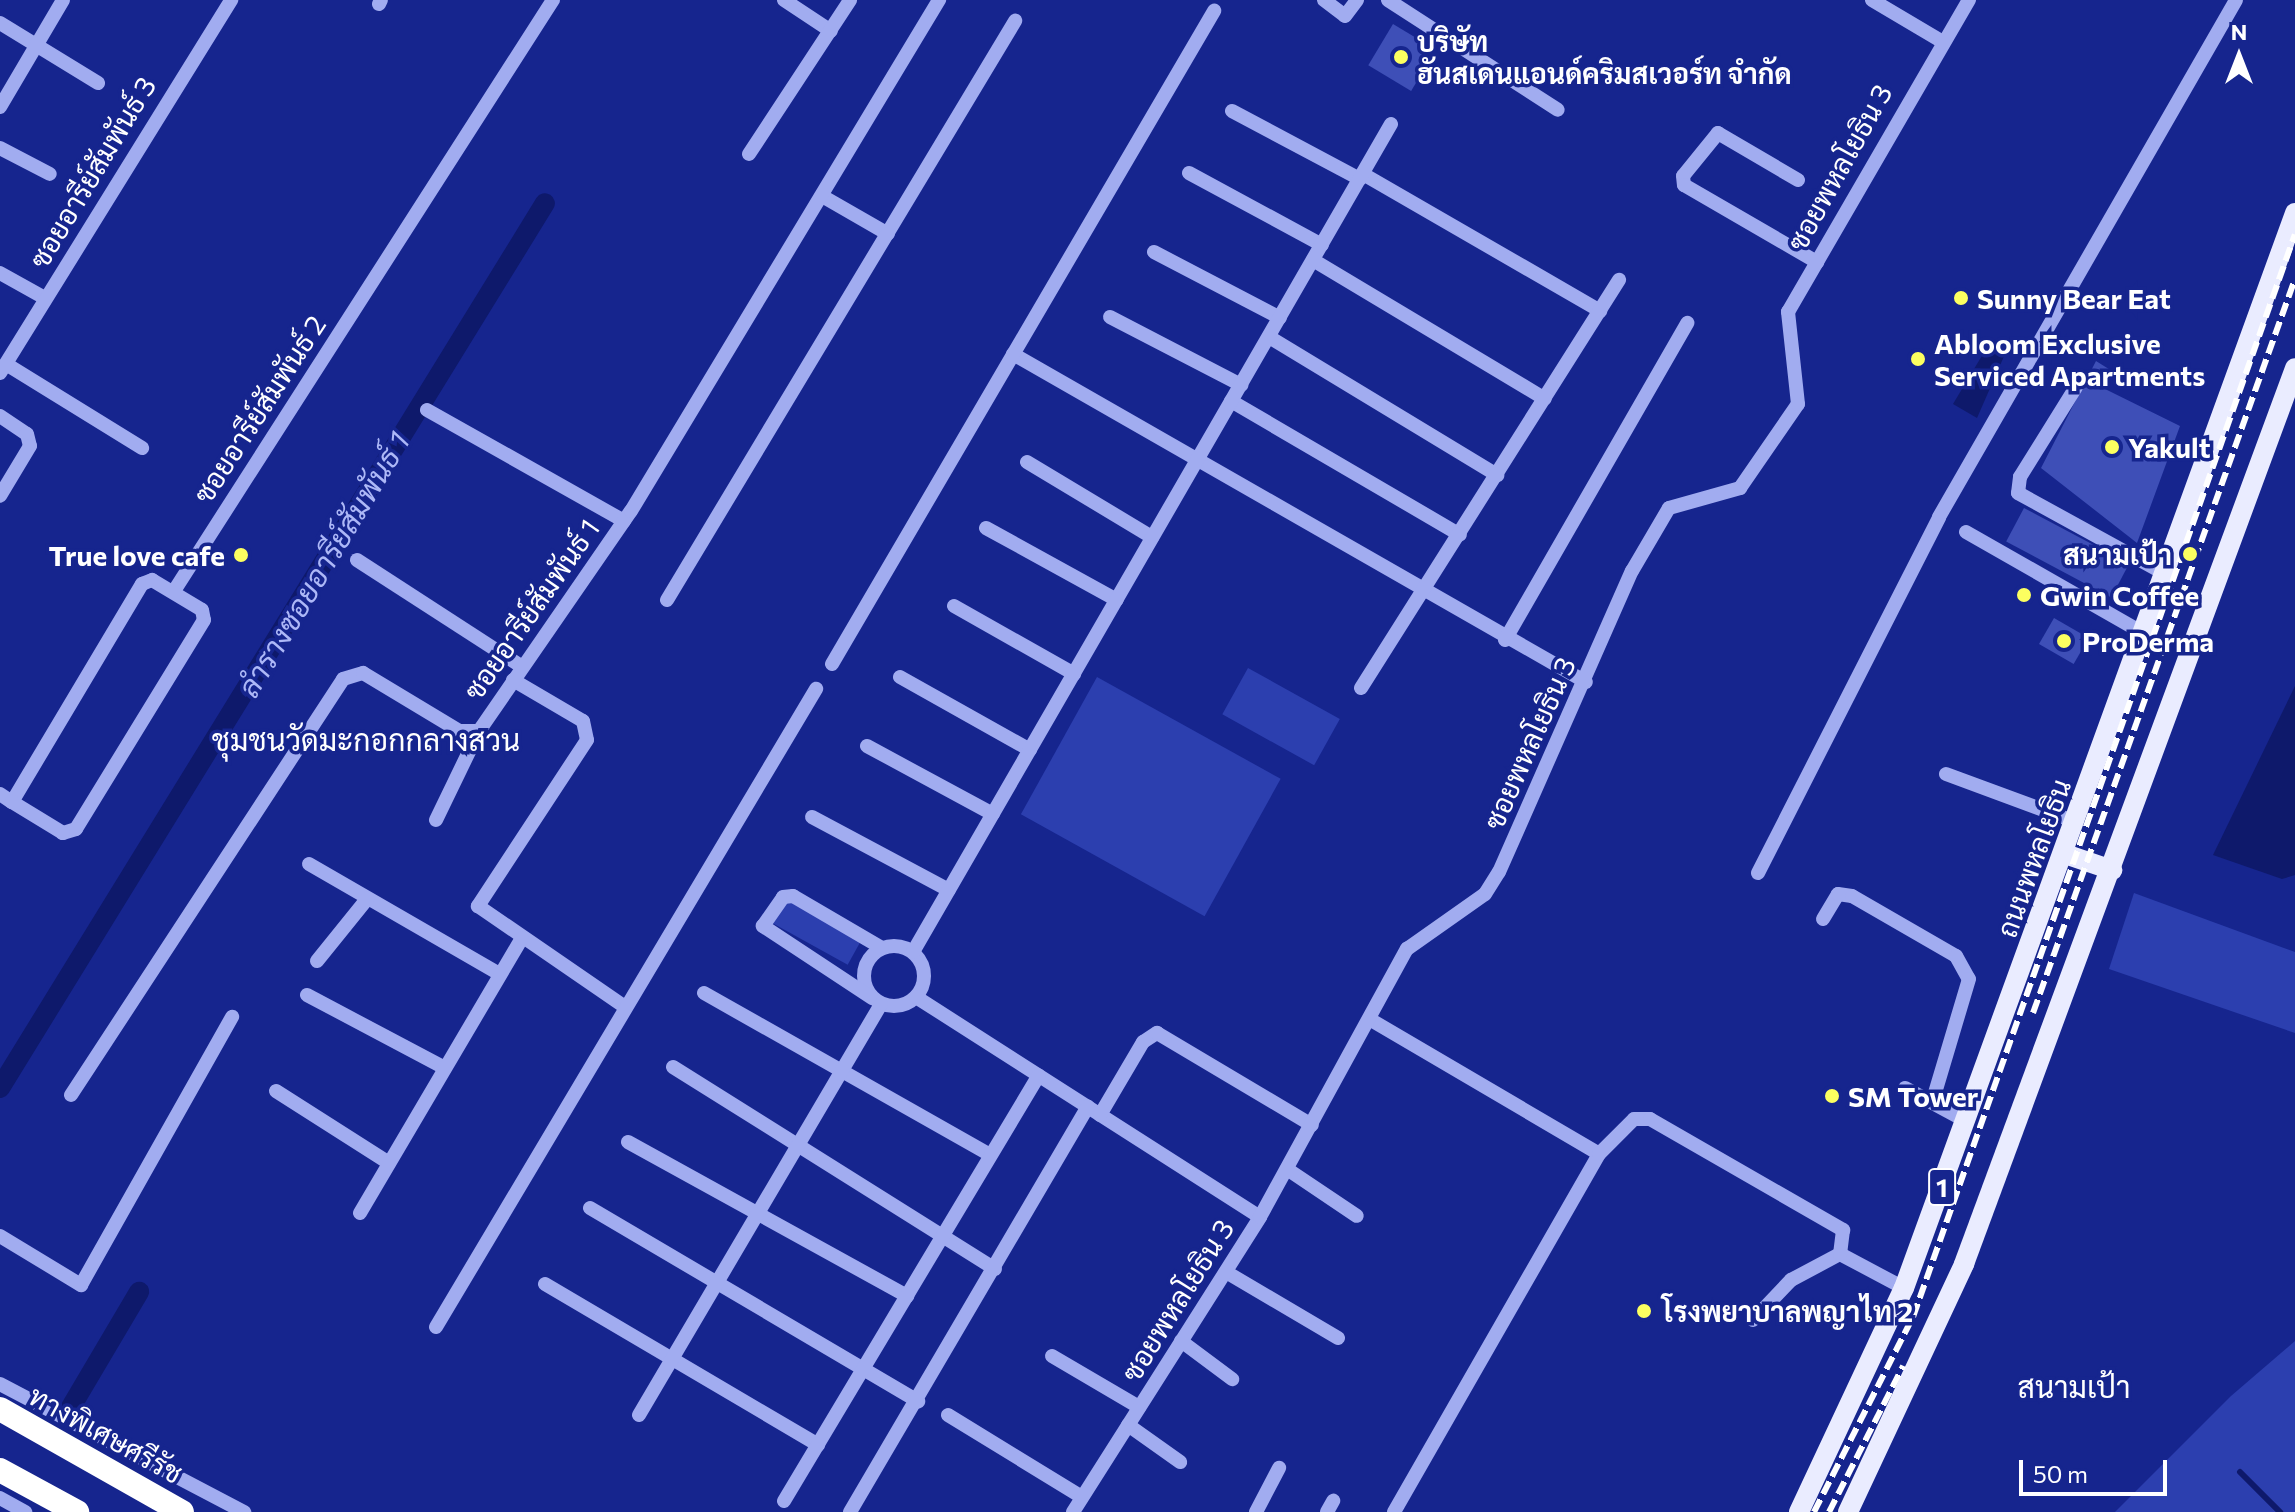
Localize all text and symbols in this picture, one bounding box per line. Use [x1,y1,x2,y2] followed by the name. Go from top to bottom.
[2199,16,2279,96] north arrow
[2231,18,2247,45] text: N
[1417,24,1792,90] place label: บริษัท ฮันสเดนแอนด์คริมสเวอร์ท จำกัด
[1392,48,1410,66] marker: บริษัท ฮันสเดนแอนด์คริมสเวอร์ท จำกัด
[22,70,162,274] street label: ซอยอารีย์สัมพันธ์ 3
[1779,78,1899,256] street label: ซอยพหลโยธิน 3
[1977,281,2171,315] place label: Sunny Bear Eat
[1952,289,1970,307] marker: Sunny Bear Eat
[186,309,332,509] street label: ซอยอารีย์สัมพันธ์ 2
[1934,326,2205,392] place label: Abloom Exclusive Serviced Apartments
[1909,350,1927,368] marker: Abloom Exclusive Serviced Apartments
[230,425,416,703] water label: ลำรางซอยอารีย์สัมพันธ์ 1
[2128,430,2211,464] place label: Yakult
[2103,438,2121,456] marker: Yakult
[456,512,606,706] street label: ซอยอารีย์สัมพันธ์ 1
[2063,537,2172,571] place label: สนามเป้า
[49,538,225,572] place label: True love cafe
[2179,543,2201,565] marker: สนามเป้า
[232,546,250,564] marker: True love cafe
[2040,578,2199,612] place label: Gwin Coffee
[2015,586,2033,604] marker: Gwin Coffee
[2082,624,2214,658] place label: ProDerma
[2053,630,2075,652] marker: ProDerma
[1476,652,1582,834] street label: ซอยพหลโยธิน 3
[212,721,520,757] district label: ชุมชนวัดมะกอกกลางสวน
[1989,774,2077,942] street label: ถนนพหลโยธิน
[1848,1079,1978,1113] place label: SM Tower
[1823,1087,1841,1105] marker: SM Tower
[1928,1165,1956,1209] road number: 1
[1114,1213,1240,1387] street label: ซอยพหลโยธิน 3
[1662,1294,1913,1328] place label: โรงพยาบาลพญาไท 2
[1633,1300,1655,1322] marker: โรงพยาบาลพญาไท 2
[2018,1368,2130,1404] district label: สนามเป้า
[23,1378,189,1490] street label: ทางพิเศษศรีรัช
[2023,1444,2171,1494] scale bar
[2033,1459,2088,1488] text: 50 m

